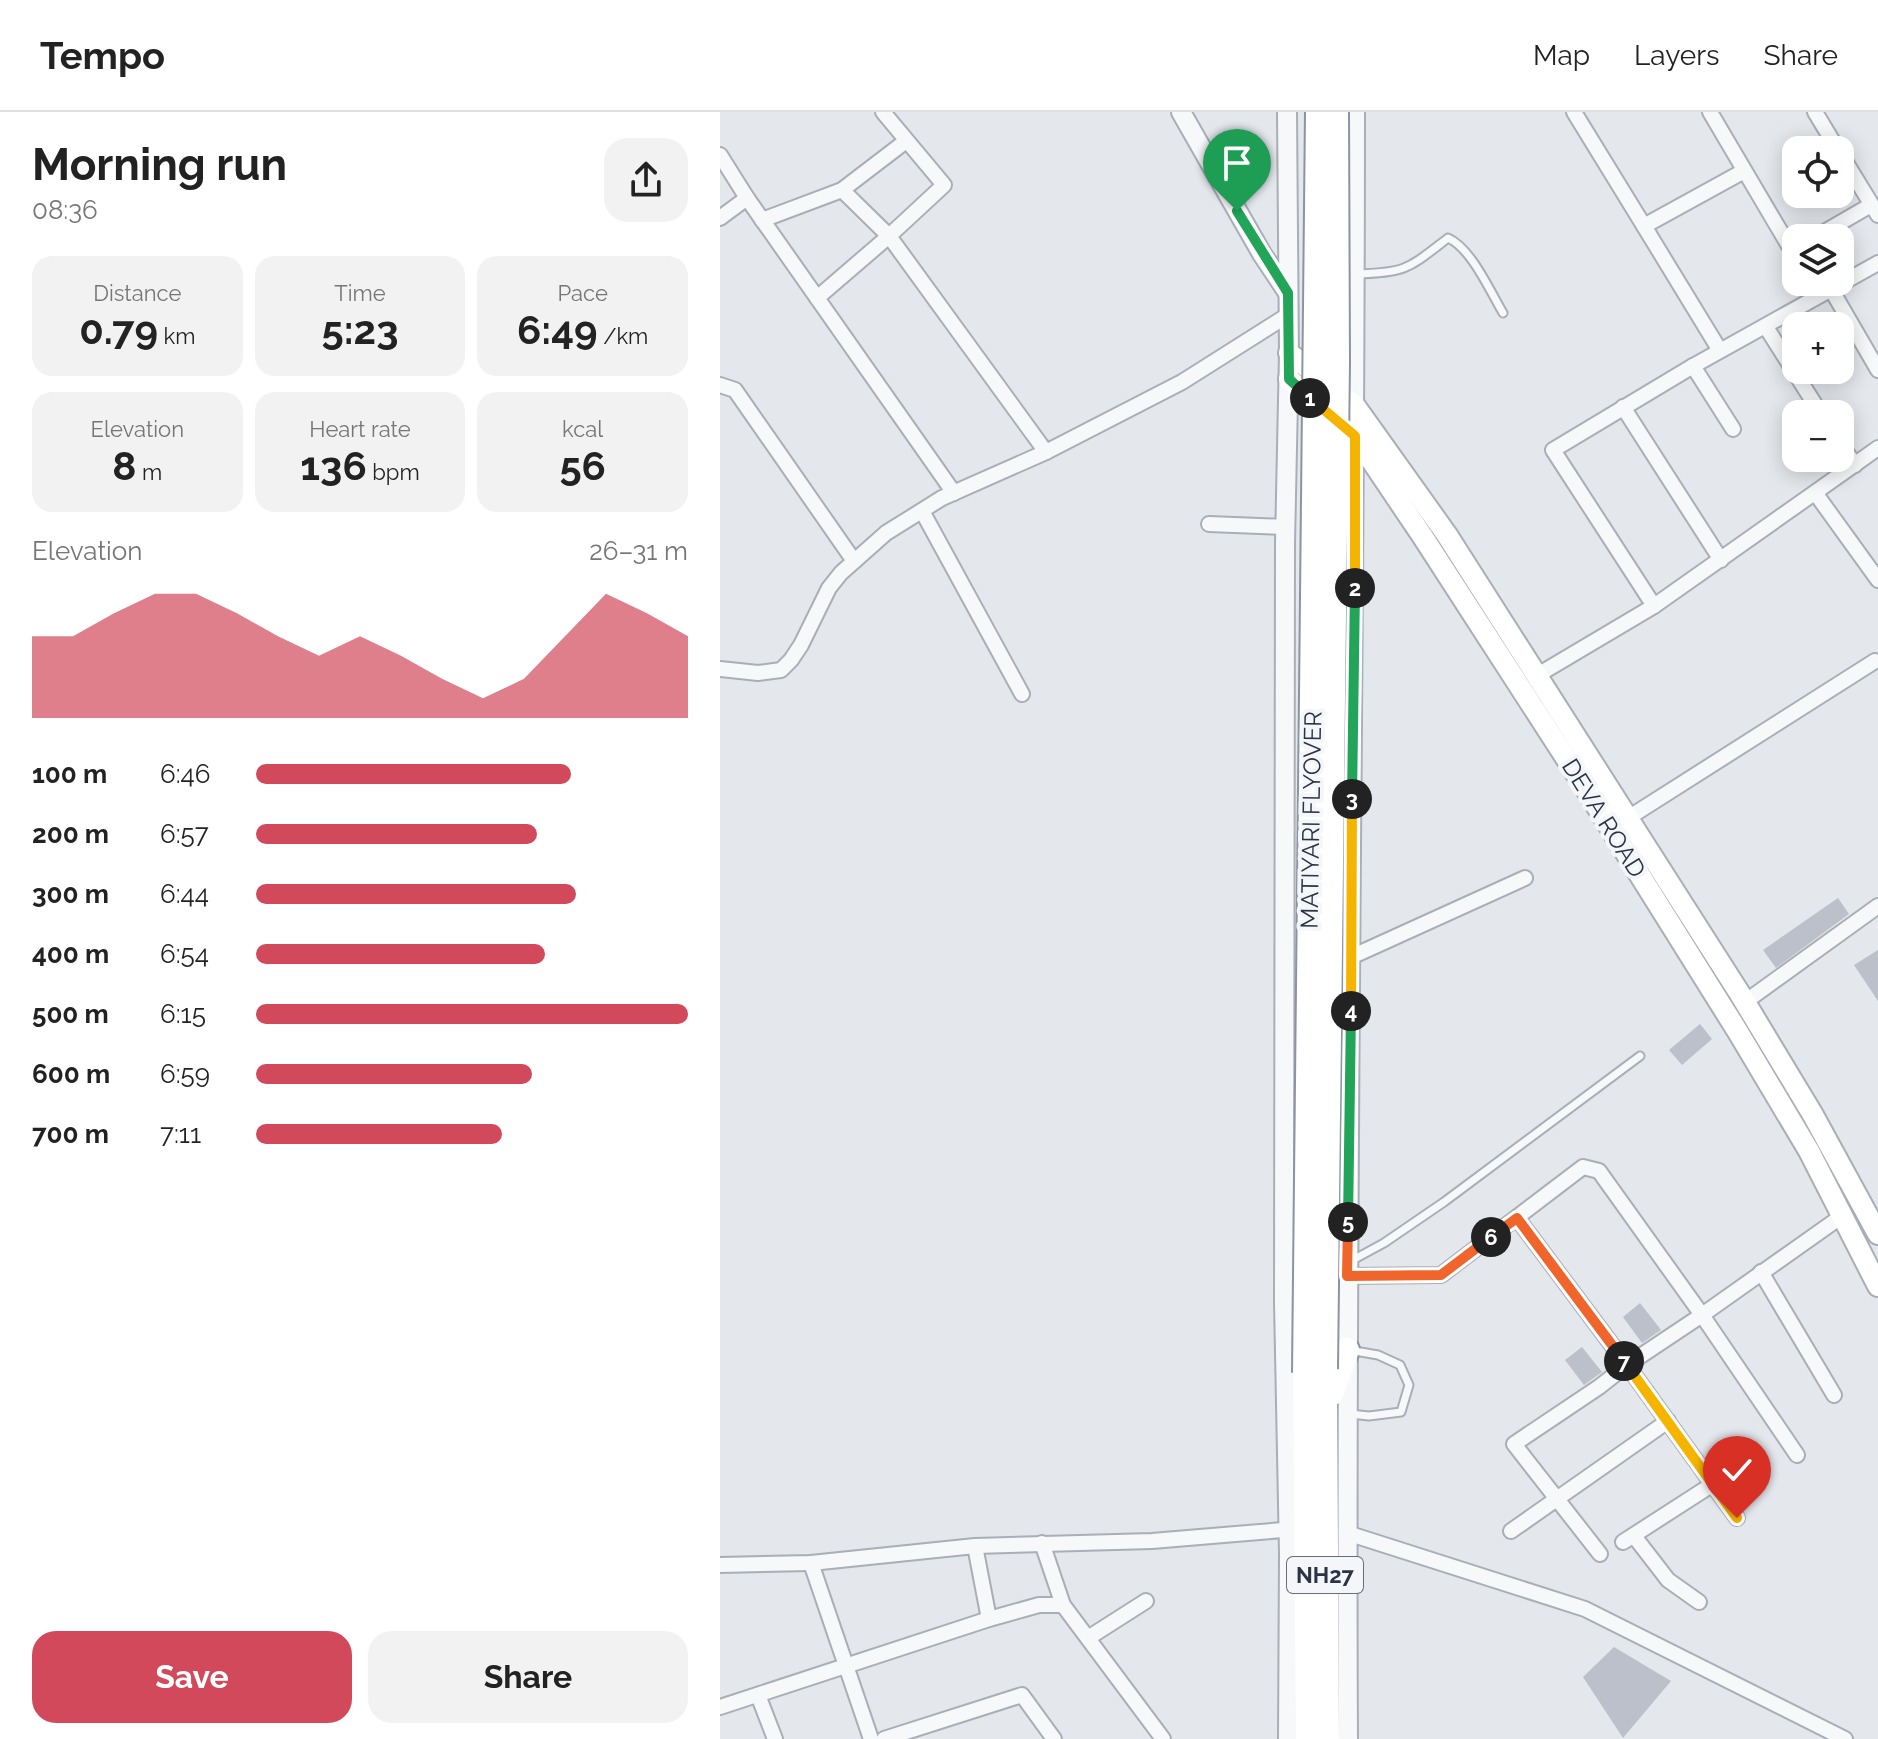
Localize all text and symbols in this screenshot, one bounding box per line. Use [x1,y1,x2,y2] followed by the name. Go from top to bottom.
[40,33,165,78] text: Tempo
[1533,39,1590,72] text: Map
[1634,39,1720,72] text: Layers
[1764,39,1838,72] text: Share
[1203,129,1271,211] pin
[1782,136,1854,472] map controls
[1782,136,1854,208] button: locate
[604,138,688,222] button: share
[32,139,287,190] text: Morning run
[1215,141,1259,185] icon: arrive
[32,195,98,225] text: 08:36
[1782,224,1854,296] button: layers
[93,280,181,306] text: Distance
[334,280,386,306] text: Time
[557,280,608,306] text: Pace
[79,306,158,353] text: 0.79
[322,306,398,353] text: 5:23
[517,306,598,353] text: 6:49
[1782,312,1854,384] button: +
[158,323,195,349] text: km
[598,323,648,349] text: /km
[1290,378,1330,418] pin: 1
[1305,385,1315,411] text: 1
[1782,400,1854,472] button: −
[91,416,184,442] text: Elevation
[309,416,411,442] text: Heart rate
[562,416,603,442] text: kcal
[112,442,137,489] text: 8
[300,442,367,489] text: 136
[559,442,606,489] text: 56
[137,459,162,485] text: m
[367,459,420,485] text: bpm
[32,536,142,566] text: Elevation
[589,536,688,566] text: 26–31 m
[1335,568,1375,608] pin: 2
[1349,575,1361,601] text: 2
[1295,711,1327,929] street label: MATIYARI FLYOVER
[1556,753,1652,883] street label: DEVA ROAD
[32,759,107,789] text: 100 m
[160,759,210,789] text: 6:46
[1332,779,1372,819] pin: 3
[1346,786,1358,812] text: 3
[32,819,109,849] text: 200 m
[160,819,209,849] text: 6:57
[32,879,109,909] text: 300 m
[160,879,209,909] text: 6:44
[32,939,109,969] text: 400 m
[160,939,209,969] text: 6:54
[1331,991,1371,1031] pin: 4
[1345,998,1357,1024] text: 4
[32,999,109,1029] text: 500 m
[160,999,206,1029] text: 6:15
[32,1059,110,1089] text: 600 m
[160,1059,210,1089] text: 6:59
[32,1119,109,1149] text: 700 m
[160,1119,201,1149] text: 7:11
[1328,1202,1368,1242] pin: 5
[1342,1209,1354,1235] text: 5
[1471,1217,1511,1257] pin: 6
[1484,1224,1498,1250] text: 6
[1604,1341,1644,1381] pin: 7
[1618,1348,1630,1374] text: 7
[1703,1436,1771,1518] pin
[1715,1448,1759,1492] icon: check
[1287,1557,1363,1593] road number: NH27
[32,1631,352,1723] button: Save
[368,1631,688,1723] button: Share

